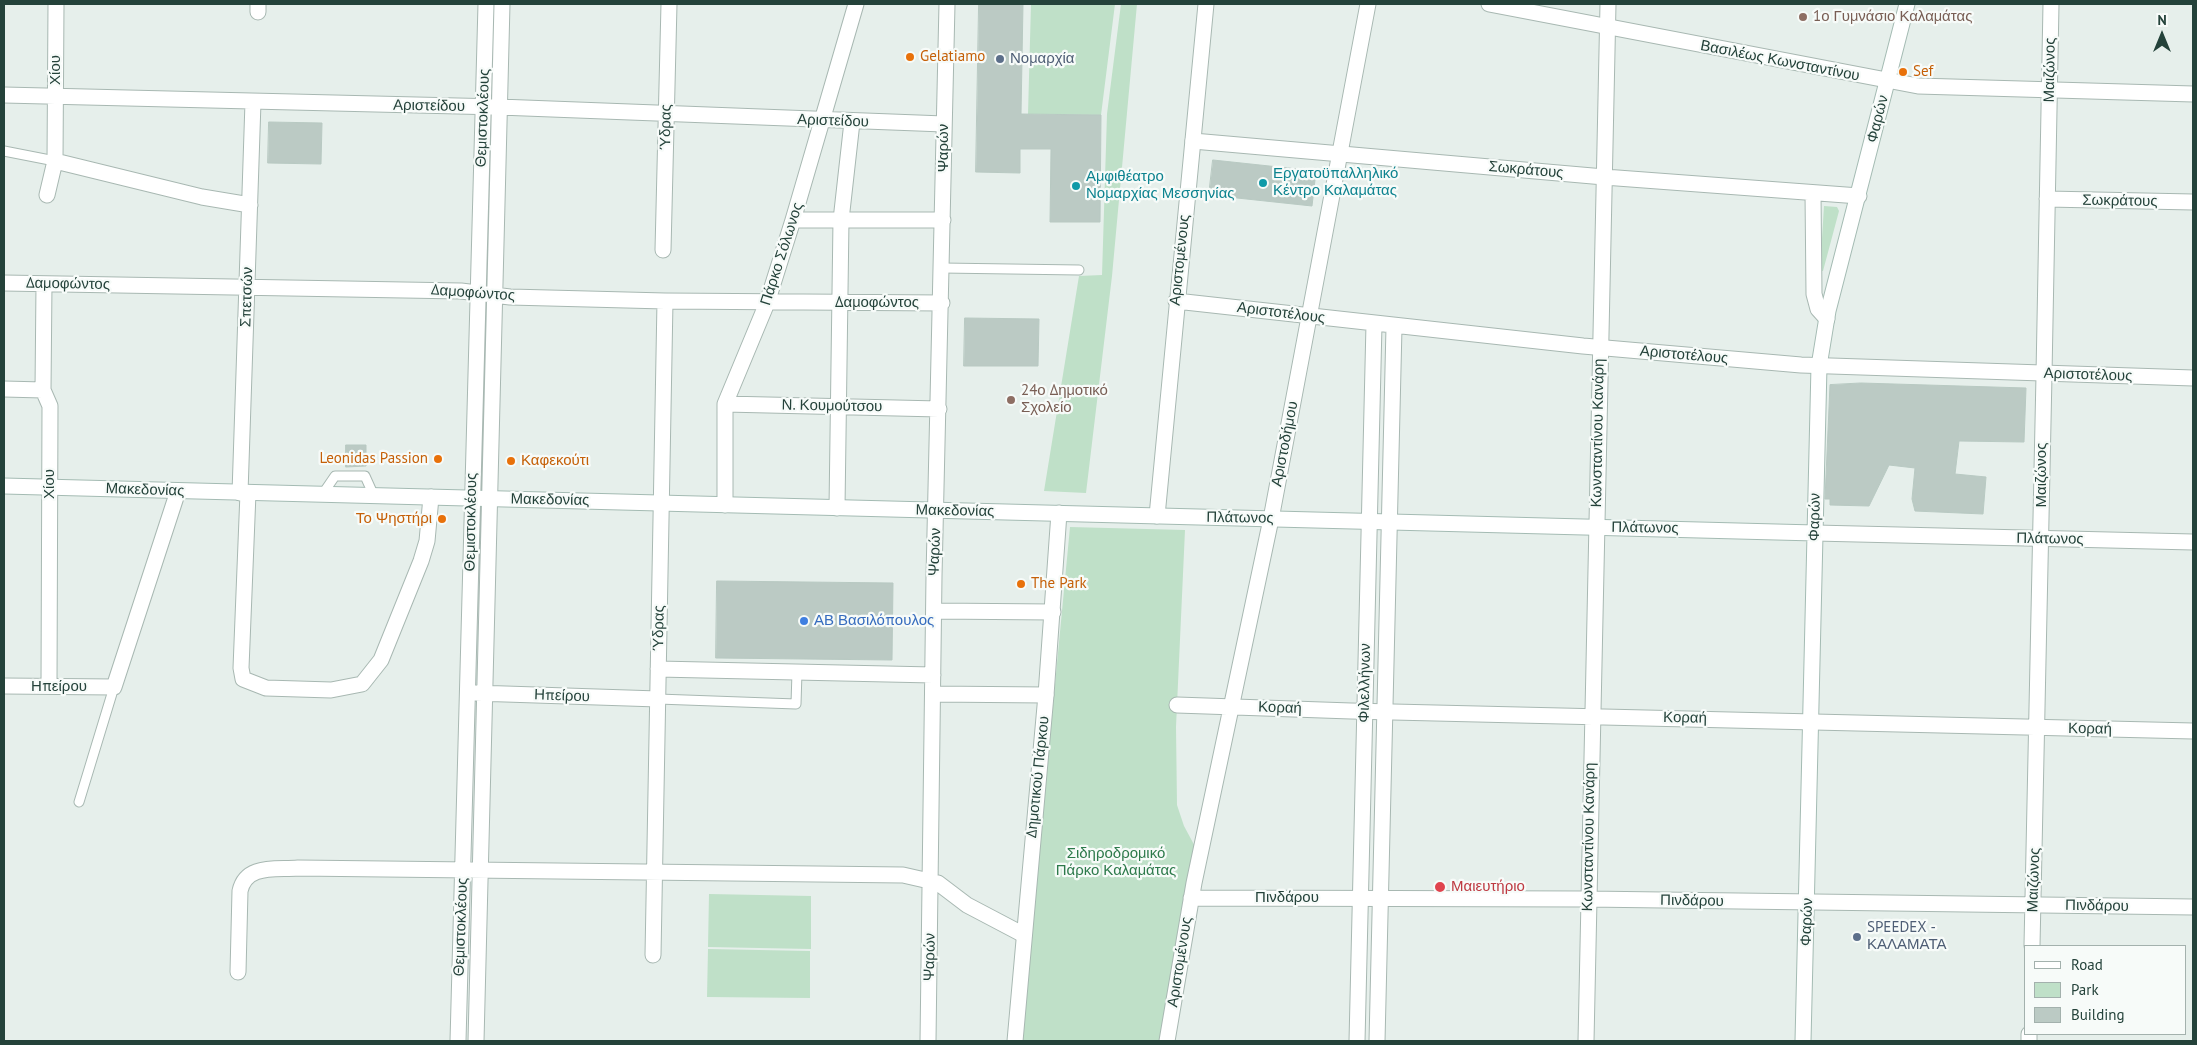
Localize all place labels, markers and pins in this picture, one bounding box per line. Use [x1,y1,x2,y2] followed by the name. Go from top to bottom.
[1813,8,1972,26] place label: 1ο Γυμνάσιο Καλαμάτας
[1797,11,1809,23] marker: 1ο Γυμνάσιο Καλαμάτας
[920,48,985,66] place label: Gelatiamo
[1010,50,1075,68] place label: Νομαρχία
[904,51,916,63] marker: Gelatiamo
[994,53,1006,65] marker: Νομαρχία
[1913,63,1933,81] place label: Sef
[1897,66,1909,78] marker: Sef
[1273,165,1398,200] place label: Εργατοϋπαλληλικό Κέντρο Καλαμάτας
[1086,168,1235,203] place label: Αμφιθέατρο Νομαρχίας Μεσσηνίας
[1257,177,1269,189] marker: Εργατοϋπαλληλικό Κέντρο Καλαμάτας
[1070,180,1082,192] marker: Αμφιθέατρο Νομαρχίας Μεσσηνίας
[1021,382,1108,417] place label: 24ο Δημοτικό Σχολείο
[1005,394,1017,406] marker: 24ο Δημοτικό Σχολείο
[319,450,428,468] place label: Leonidas Passion
[521,452,589,470] place label: Καφεκούτι
[432,453,444,465] marker: Leonidas Passion
[505,455,517,467] marker: Καφεκούτι
[356,510,432,528] place label: Το Ψηστήρι
[436,513,448,525] marker: Το Ψηστήρι
[1031,575,1087,593] place label: The Park
[1015,578,1027,590] marker: The Park
[814,612,934,630] place label: ΑΒ Βασιλόπουλος
[798,615,810,627] marker: ΑΒ Βασιλόπουλος
[1451,878,1525,896] place label: Μαιευτήριο
[1433,880,1447,894] marker: Μαιευτήριο
[1867,919,1946,954] place label: SPEEDEX - ΚΑΛΑΜΑΤΑ
[1851,931,1863,943] marker: SPEEDEX - ΚΑΛΑΜΑΤΑ

